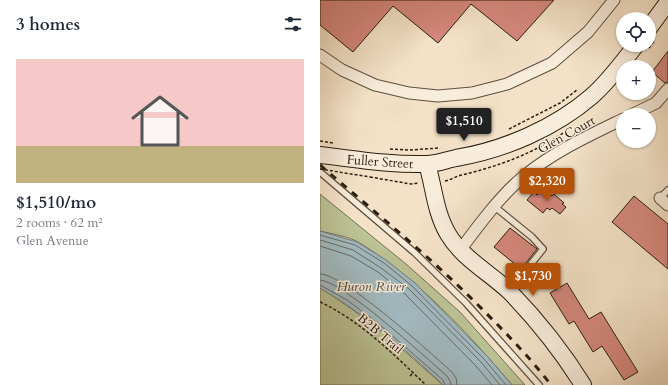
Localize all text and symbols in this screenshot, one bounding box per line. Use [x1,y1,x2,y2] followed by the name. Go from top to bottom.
[616,12,656,148] map controls
[616,12,656,52] button: locate
[16,13,80,36] text: 3 homes
[282,13,304,35] icon: filters
[616,60,656,100] button: +
[124,85,196,157] icon: home
[431,108,497,142] pin: $1,510
[616,108,656,148] button: −
[445,112,483,130] text: $1,510
[534,112,599,158] street label: Glen Court
[346,151,414,173] street label: Fuller Street
[514,168,580,202] pin: $2,320
[528,172,566,190] text: $2,320
[16,191,96,214] text: $1,510/mo
[16,214,103,232] text: 2 rooms · 62 m²
[16,232,89,250] text: Glen Avenue
[500,263,566,297] pin: $1,730
[514,267,552,285] text: $1,730
[336,277,406,296] water label: Huron River
[354,309,408,359] street label: B2B Trail

